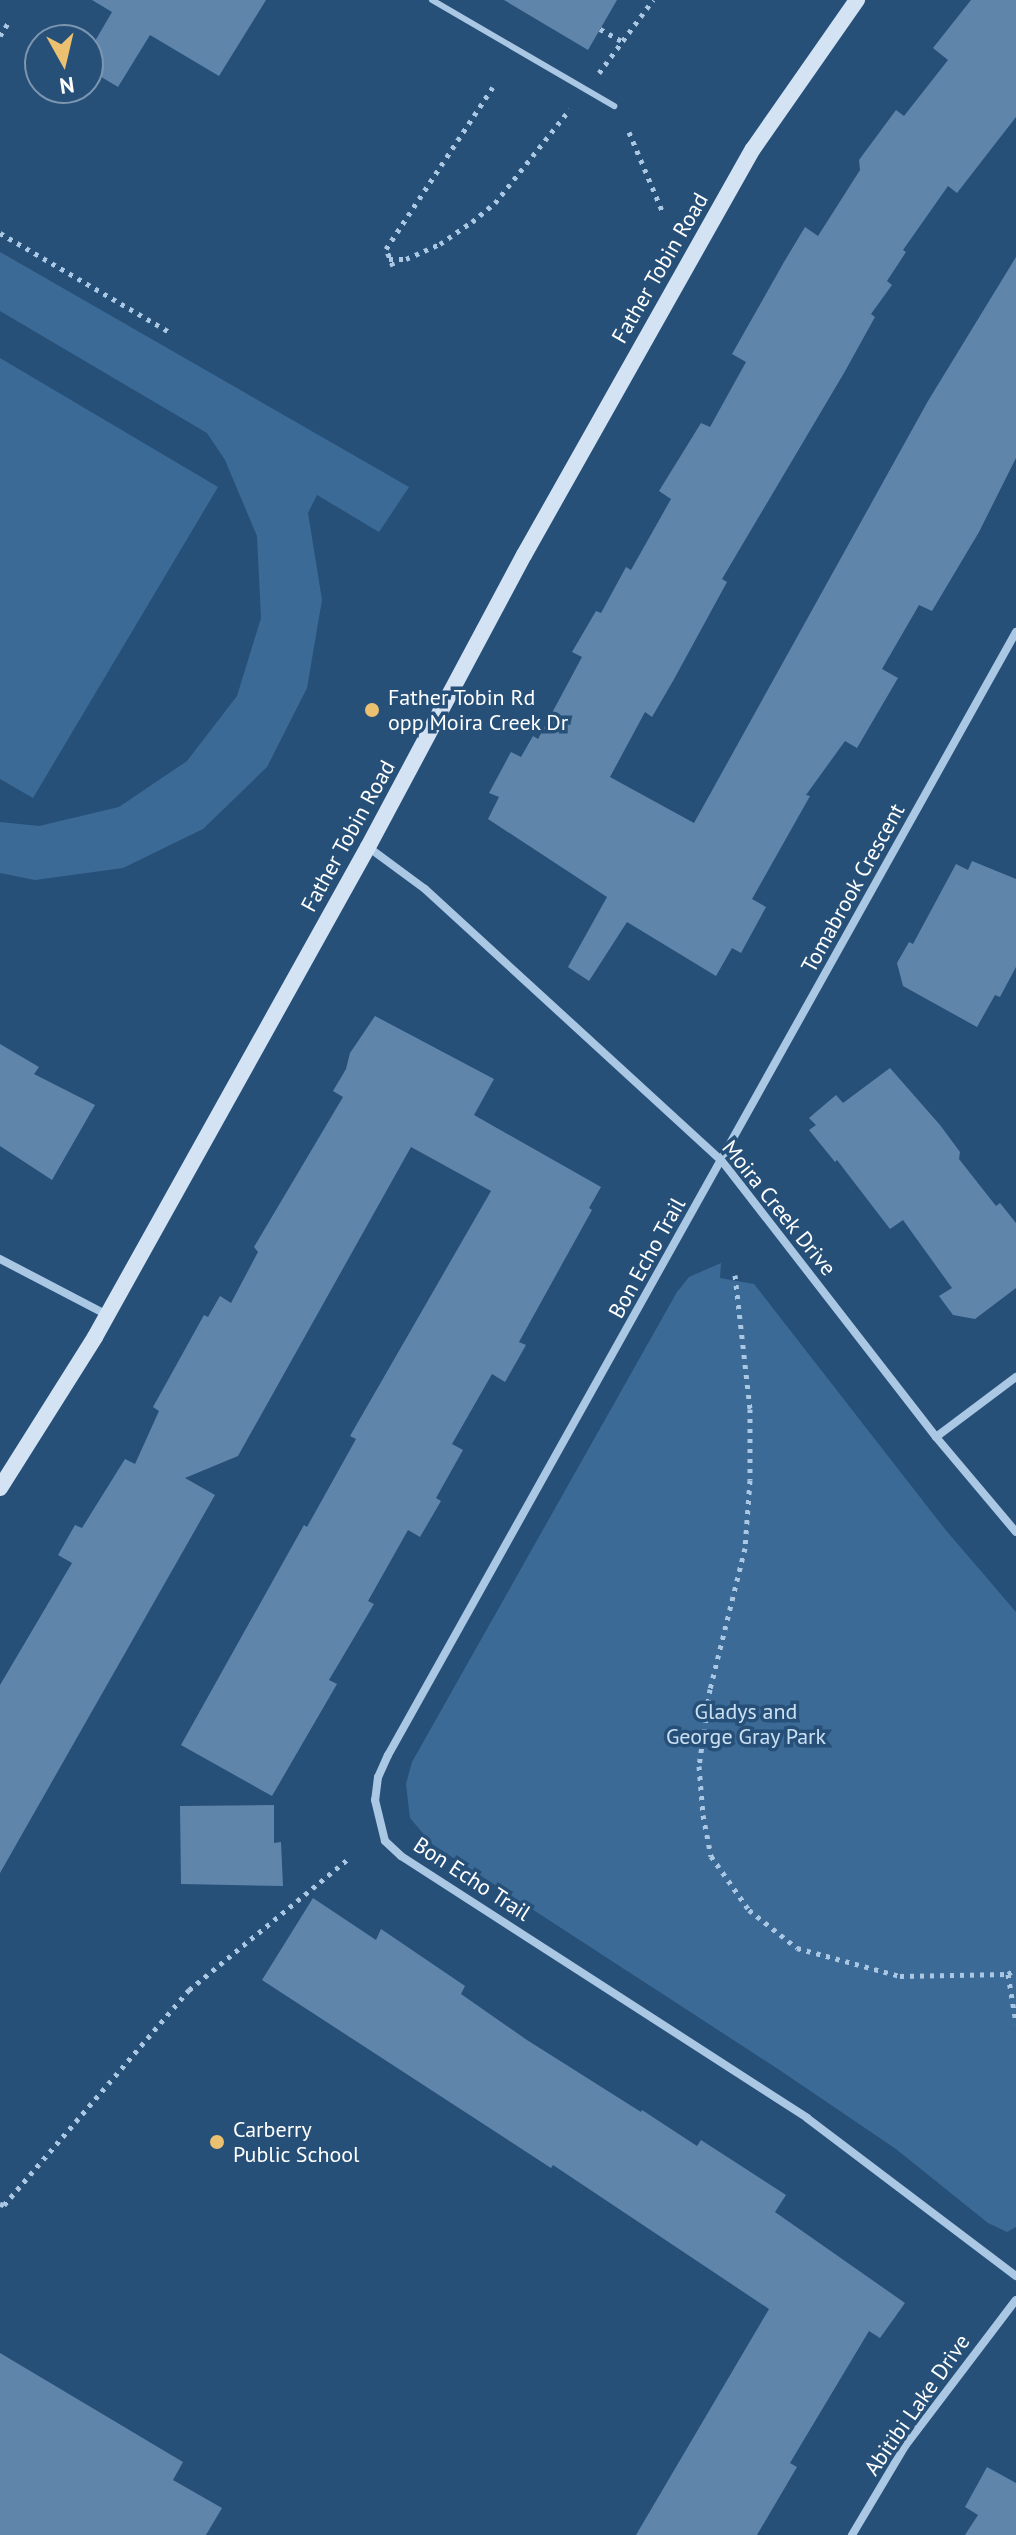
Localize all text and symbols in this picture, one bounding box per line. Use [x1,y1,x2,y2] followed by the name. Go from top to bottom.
[24,24,104,104] north arrow
[58,71,76,101] text: N
[606,188,714,348] street label: Father Tobin Road
[388,684,569,736] place label: Father Tobin Rd opp Moira Creek Dr
[363,701,381,719] marker: Father Tobin Rd opp Moira Creek Dr
[295,755,401,917] street label: Father Tobin Road
[796,799,910,977] street label: Tomabrook Crescent
[716,1135,842,1281] street label: Moira Creek Drive
[603,1193,691,1323] street label: Bon Echo Trail
[666,1698,826,1750] park label: Gladys and George Gray Park
[408,1831,536,1927] street label: Bon Echo Trail
[233,2116,360,2168] place label: Carberry Public School
[208,2133,226,2151] marker: Carberry Public School
[859,2329,975,2481] street label: Abitibi Lake Drive

